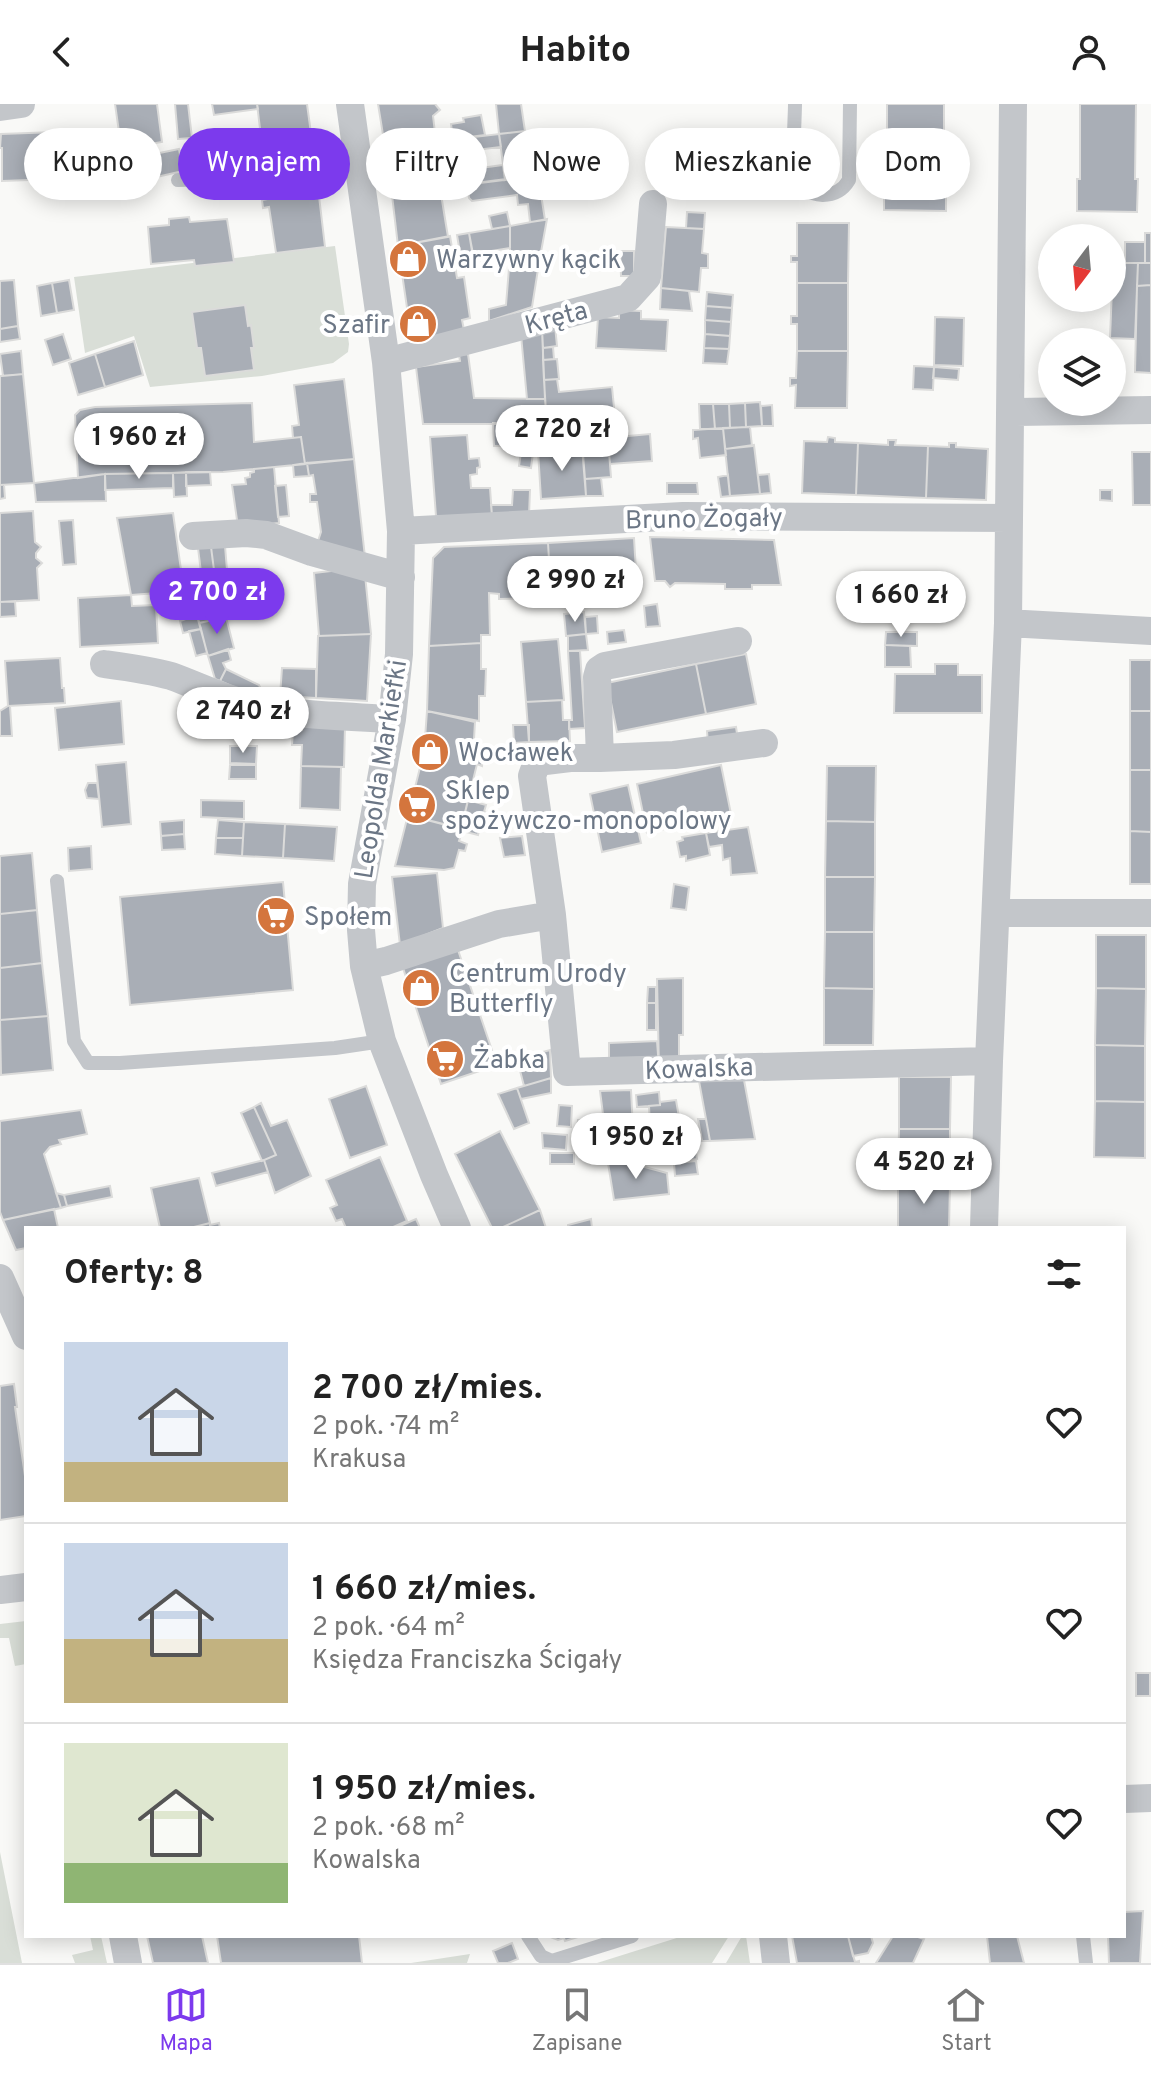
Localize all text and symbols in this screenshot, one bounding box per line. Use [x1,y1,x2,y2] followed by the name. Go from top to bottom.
[520,29,631,75] text: Habito
[40,30,84,74] icon: back
[1067,30,1111,74] icon: person
[24,128,162,200] chip: Kupno
[178,128,350,200] chip: Wynajem
[366,128,487,200] chip: Filtry
[503,128,629,200] chip: Nowe
[645,128,840,200] chip: Mieszkanie
[856,128,970,200] chip: Dom
[1038,224,1126,312] north arrow
[1038,224,1126,416] map controls
[387,238,429,280] shop icon: Warzywny kącik
[436,245,621,278] place label: Warzywny kącik
[522,295,592,344] street label: Kręta
[397,303,439,345] shop icon: Szafir
[322,310,390,343] place label: Szafir
[1038,328,1126,416] button: layers
[479,405,645,473] pin: 2 720 zł
[56,413,222,481] pin: 1 960 zł
[513,414,611,447] text: 2 720 zł
[92,422,186,455] text: 1 960 zł
[625,502,783,538] street label: Bruno Żogały
[492,556,658,624] pin: 2 990 zł
[525,565,625,598] text: 2 990 zł
[134,568,300,636] pin: 2 700 zł
[818,571,984,639] pin: 1 660 zł
[168,577,266,610] text: 2 700 zł
[854,580,948,613] text: 1 660 zł
[349,658,416,881] street label: Leopolda Markiefki
[160,687,326,755] pin: 2 740 zł
[195,696,291,729] text: 2 740 zł
[409,731,451,773] shop icon: Wocławek
[458,738,574,771] place label: Wocławek
[445,776,732,839] place label: Sklep spożywczo-monopolowy
[396,784,438,826] supermarket icon: Sklep spożywczo-monopolowy
[255,895,297,937] supermarket icon: Społem
[304,902,392,935] place label: Społem
[449,959,627,1022] place label: Centrum Urody Butterfly
[400,967,442,1009] shop icon: Centrum Urody Butterfly
[424,1038,466,1080] supermarket icon: Żabka
[473,1044,545,1078] place label: Żabka
[644,1052,754,1089] street label: Kowalska
[553,1113,719,1181] pin: 1 950 zł
[589,1122,683,1155] text: 1 950 zł
[841,1138,1007,1206] pin: 4 520 zł
[874,1147,974,1180] text: 4 520 zł
[1042,1252,1086,1296] icon: filters
[64,1253,204,1296] text: Oferty: 8
[312,1368,542,1411] text: 2 700 zł/mies.
[128,1374,224,1470] icon: home
[1042,1400,1086,1444] icon: heart
[312,1411,459,1444] text: 2 pok. · 74 m²
[312,1444,406,1477] text: Krakusa
[312,1569,536,1612] text: 1 660 zł/mies.
[128,1575,224,1671] icon: home
[1042,1601,1086,1645] icon: heart
[312,1612,465,1645] text: 2 pok. · 64 m²
[312,1645,622,1678] text: Księdza Franciszka Ścigały
[312,1769,536,1812] text: 1 950 zł/mies.
[128,1775,224,1871] icon: home
[1042,1801,1086,1845] icon: heart
[312,1812,465,1845] text: 2 pok. · 68 m²
[312,1845,421,1878] text: Kowalska
[159,1983,213,2058] tab: Mapa
[532,1983,622,2058] tab: Zapisane
[941,1983,991,2058] tab: Start

